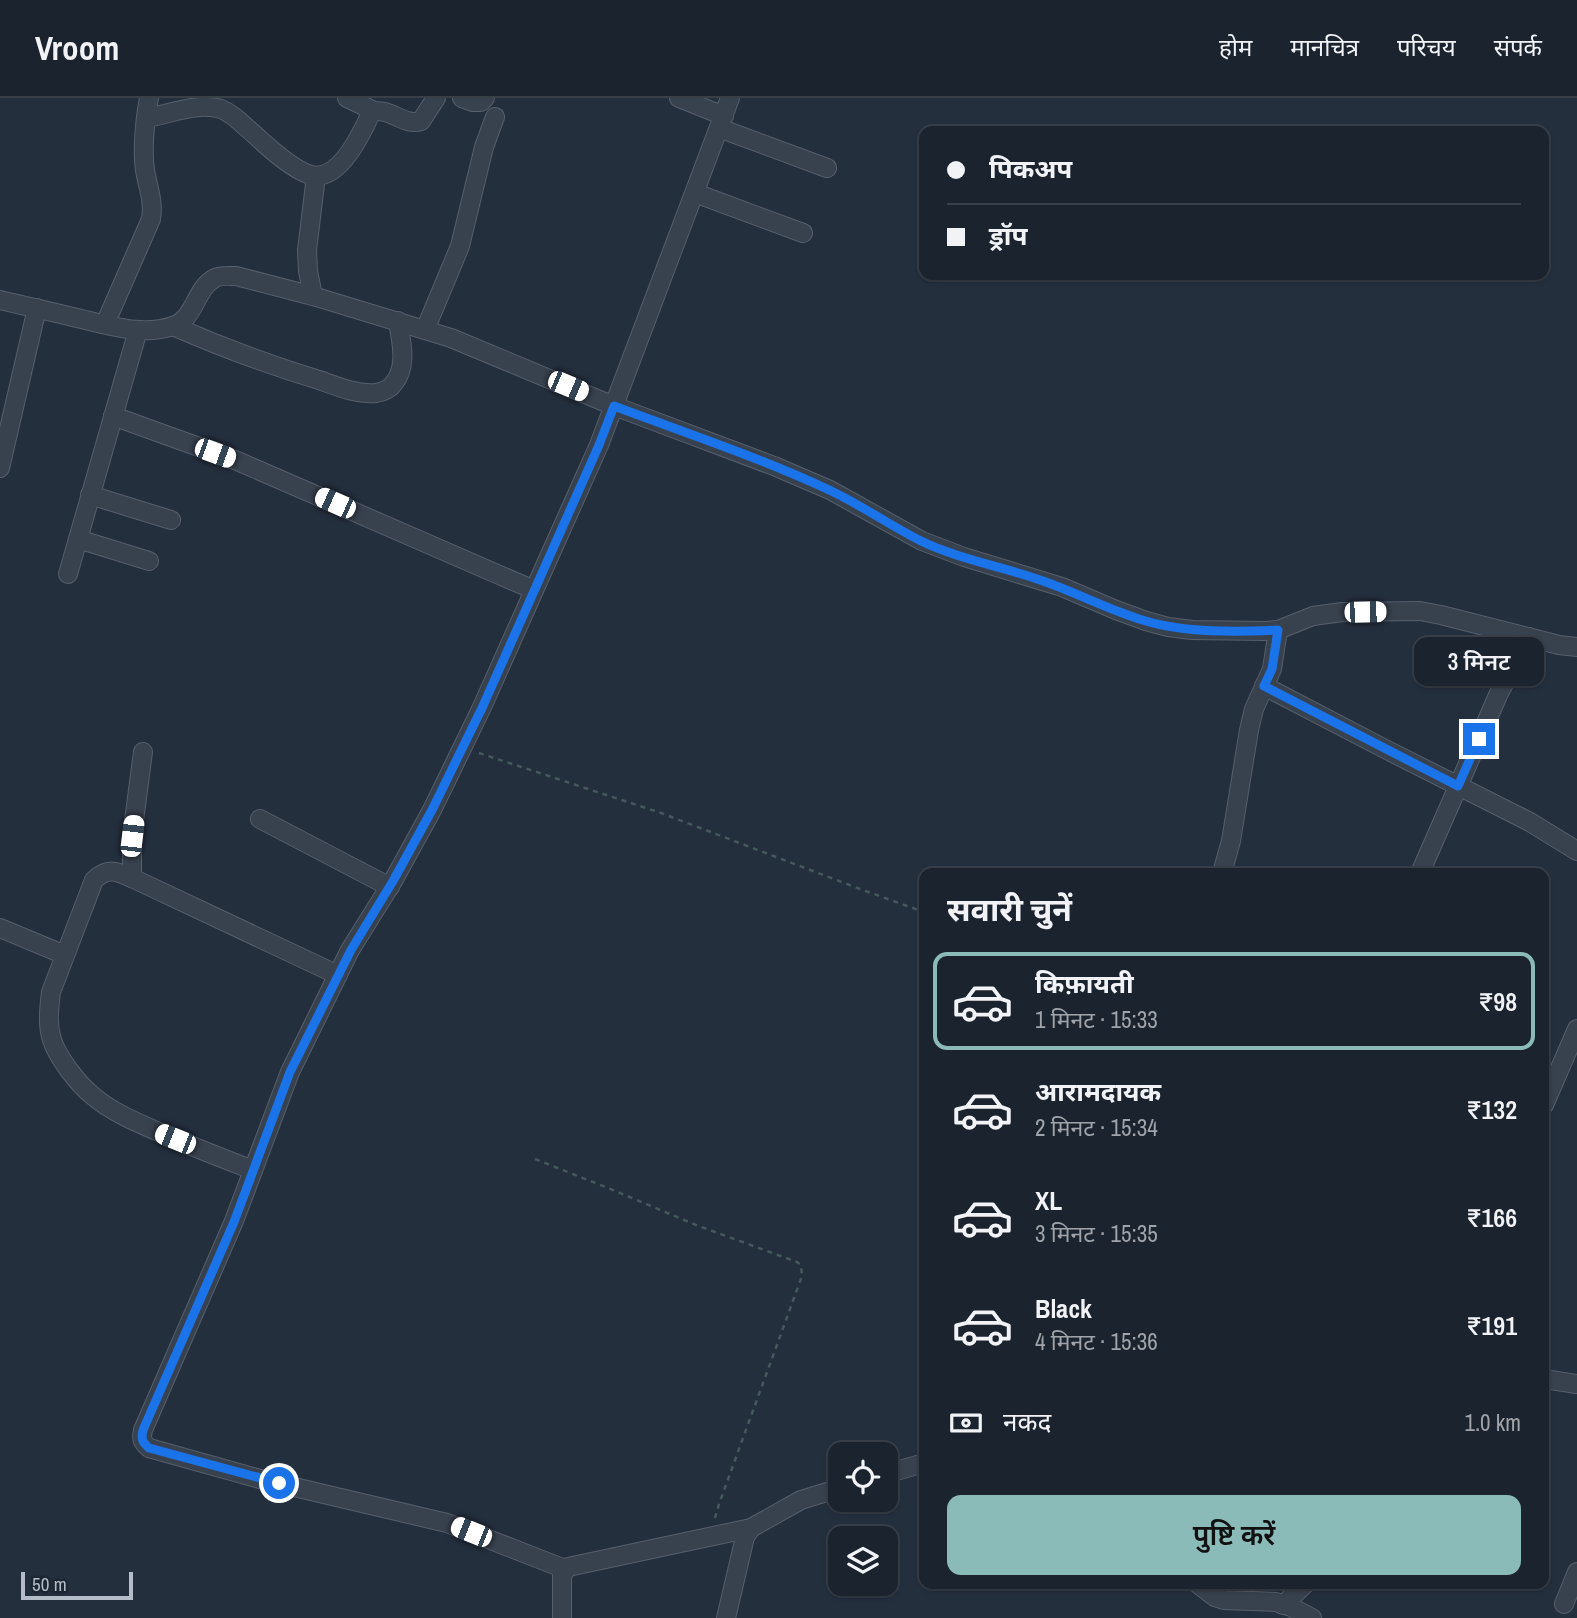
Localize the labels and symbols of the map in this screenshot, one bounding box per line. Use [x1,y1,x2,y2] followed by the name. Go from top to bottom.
[545,368,592,404] car
[192,436,239,470] car
[312,485,359,521] car
[1344,601,1387,623] car
[1414,638,1544,686] callout: 3 मिनट
[1463,723,1495,755] route end
[120,814,145,858] car
[152,1121,199,1157] car
[263,1467,295,1499] route start
[448,1514,495,1550] car
[21,1569,133,1601] scale bar

